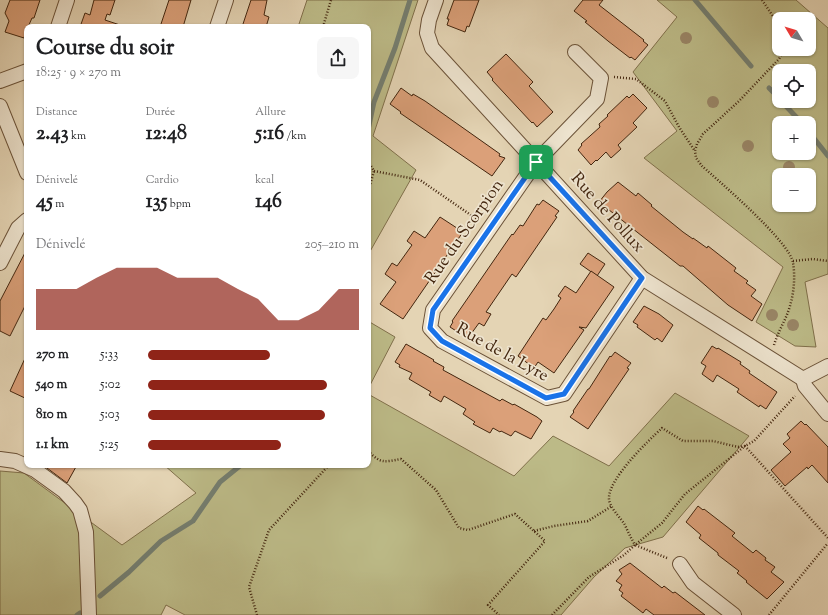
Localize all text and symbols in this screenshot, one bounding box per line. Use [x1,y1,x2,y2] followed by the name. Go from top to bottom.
[772,12,816,56] north arrow
[772,12,816,212] map controls
[36,33,174,65] text: Course du soir
[317,37,359,79] button: share
[36,64,121,82] text: 18:25 · 9 × 270 m
[772,64,816,108] button: locate
[36,104,77,120] text: Distance
[146,104,175,120] text: Durée
[255,104,286,120] text: Allure
[772,116,816,160] button: +
[36,120,69,149] text: 2.43
[146,120,187,149] text: 12:48
[255,120,284,149] text: 5:16
[69,128,86,144] text: km
[284,128,306,144] text: /km
[519,145,553,179] pin
[525,151,547,173] icon: arrive
[564,168,650,258] street label: Rue de Pollux
[772,168,816,212] button: −
[36,172,78,188] text: Dénivelé
[146,172,179,188] text: Cardio
[255,172,274,188] text: kcal
[420,175,510,289] street label: Rue du Scorpion
[36,188,53,217] text: 45
[146,188,167,217] text: 135
[255,188,282,217] text: 146
[53,196,64,212] text: m
[167,196,191,212] text: bpm
[36,236,86,254] text: Dénivelé
[304,236,359,254] text: 205–210 m
[451,318,553,388] street label: Rue de la Lyre
[36,346,69,364] text: 270 m
[100,346,118,364] text: 5:33
[36,376,67,394] text: 540 m
[100,376,121,394] text: 5:02
[36,406,67,424] text: 810 m
[100,406,120,424] text: 5:03
[36,436,69,454] text: 1.1 km
[100,436,118,454] text: 5:25

